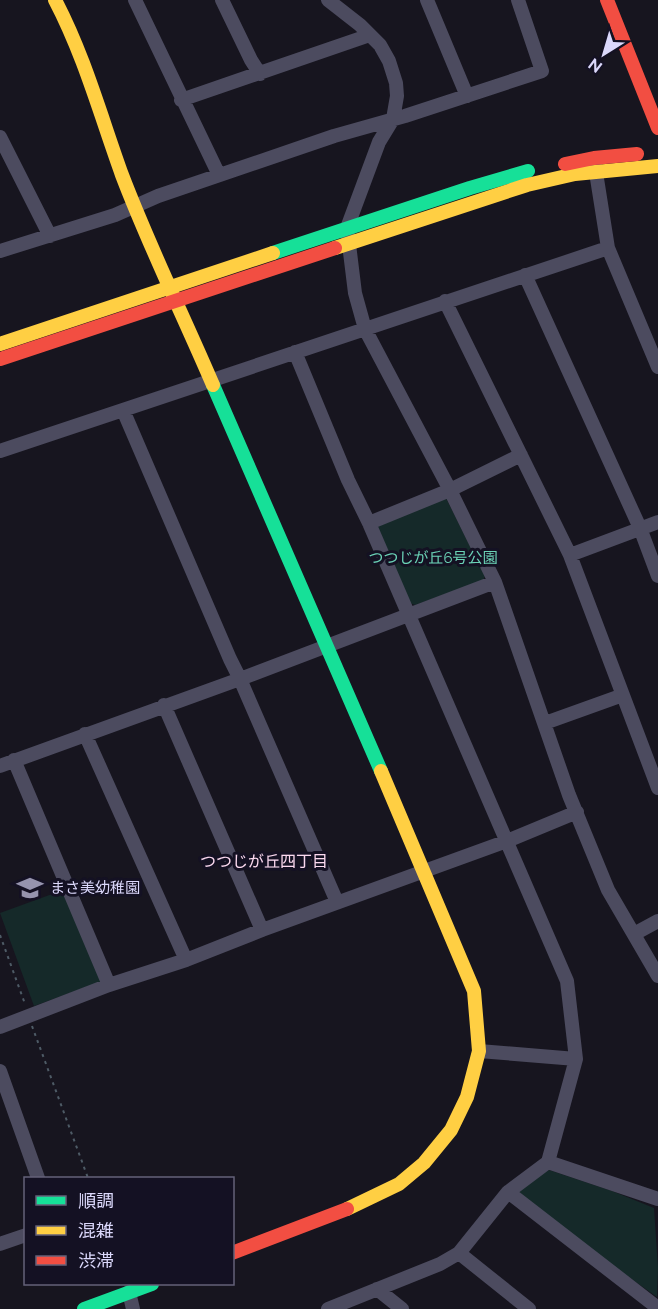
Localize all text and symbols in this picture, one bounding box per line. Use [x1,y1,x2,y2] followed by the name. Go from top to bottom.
[574,24,634,84] north arrow
[585,54,606,77] text: N
[368,549,498,567] park label: つつじが丘6号公園
[200,852,328,871] district label: つつじが丘四丁目
[15,873,45,903] school or university icon: まさ美幼稚園
[50,879,140,897] place label: まさ美幼稚園
[24,1177,234,1285] legend
[78,1190,114,1211] text: 順調
[78,1220,114,1241] text: 混雑
[78,1250,114,1271] text: 渋滞

